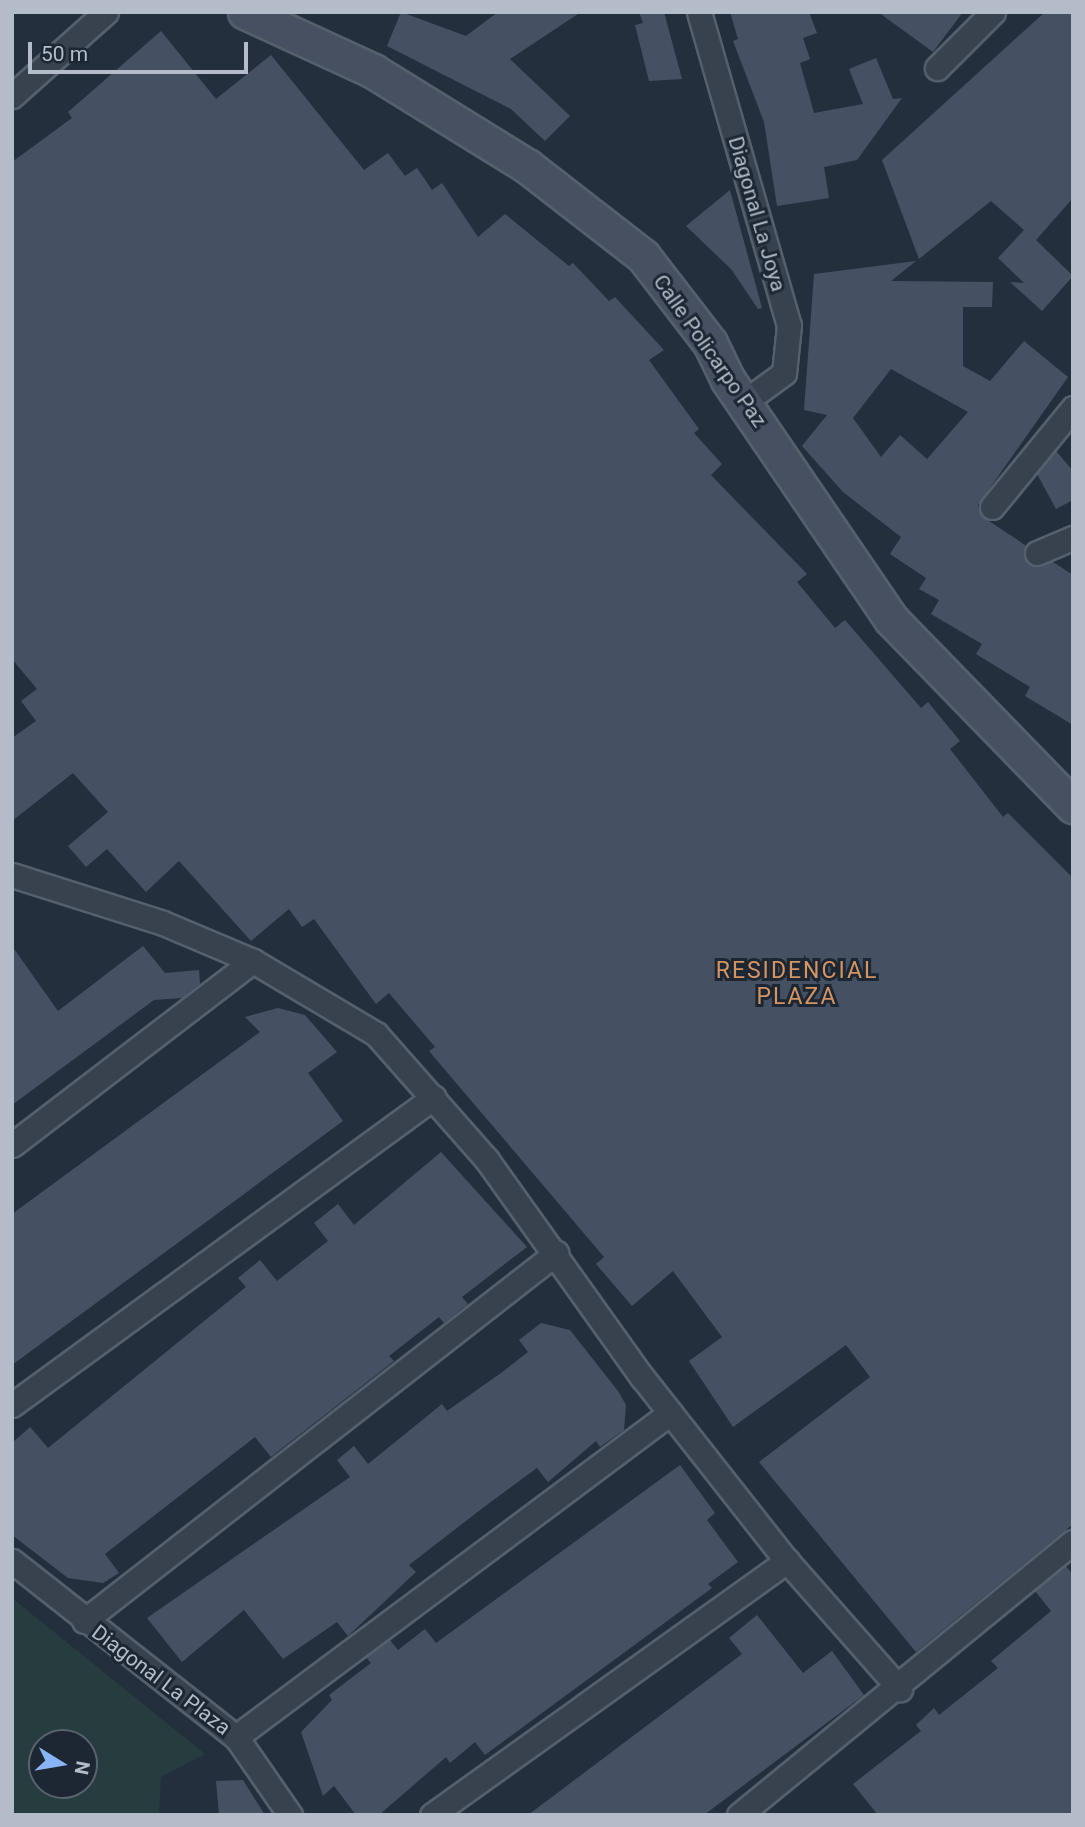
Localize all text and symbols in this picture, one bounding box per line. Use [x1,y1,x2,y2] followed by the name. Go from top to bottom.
[32,28,252,72] scale bar
[41,42,88,66] text: 50 m
[723,134,791,294] street label: Diagonal La Joya
[648,270,772,432] street label: Calle Policarpo Paz
[717,957,877,1011] district label: RESIDENCIAL PLAZA
[87,1620,235,1740] street label: Diagonal La Plaza
[28,1729,98,1799] north arrow
[70,1759,95,1776] text: N

